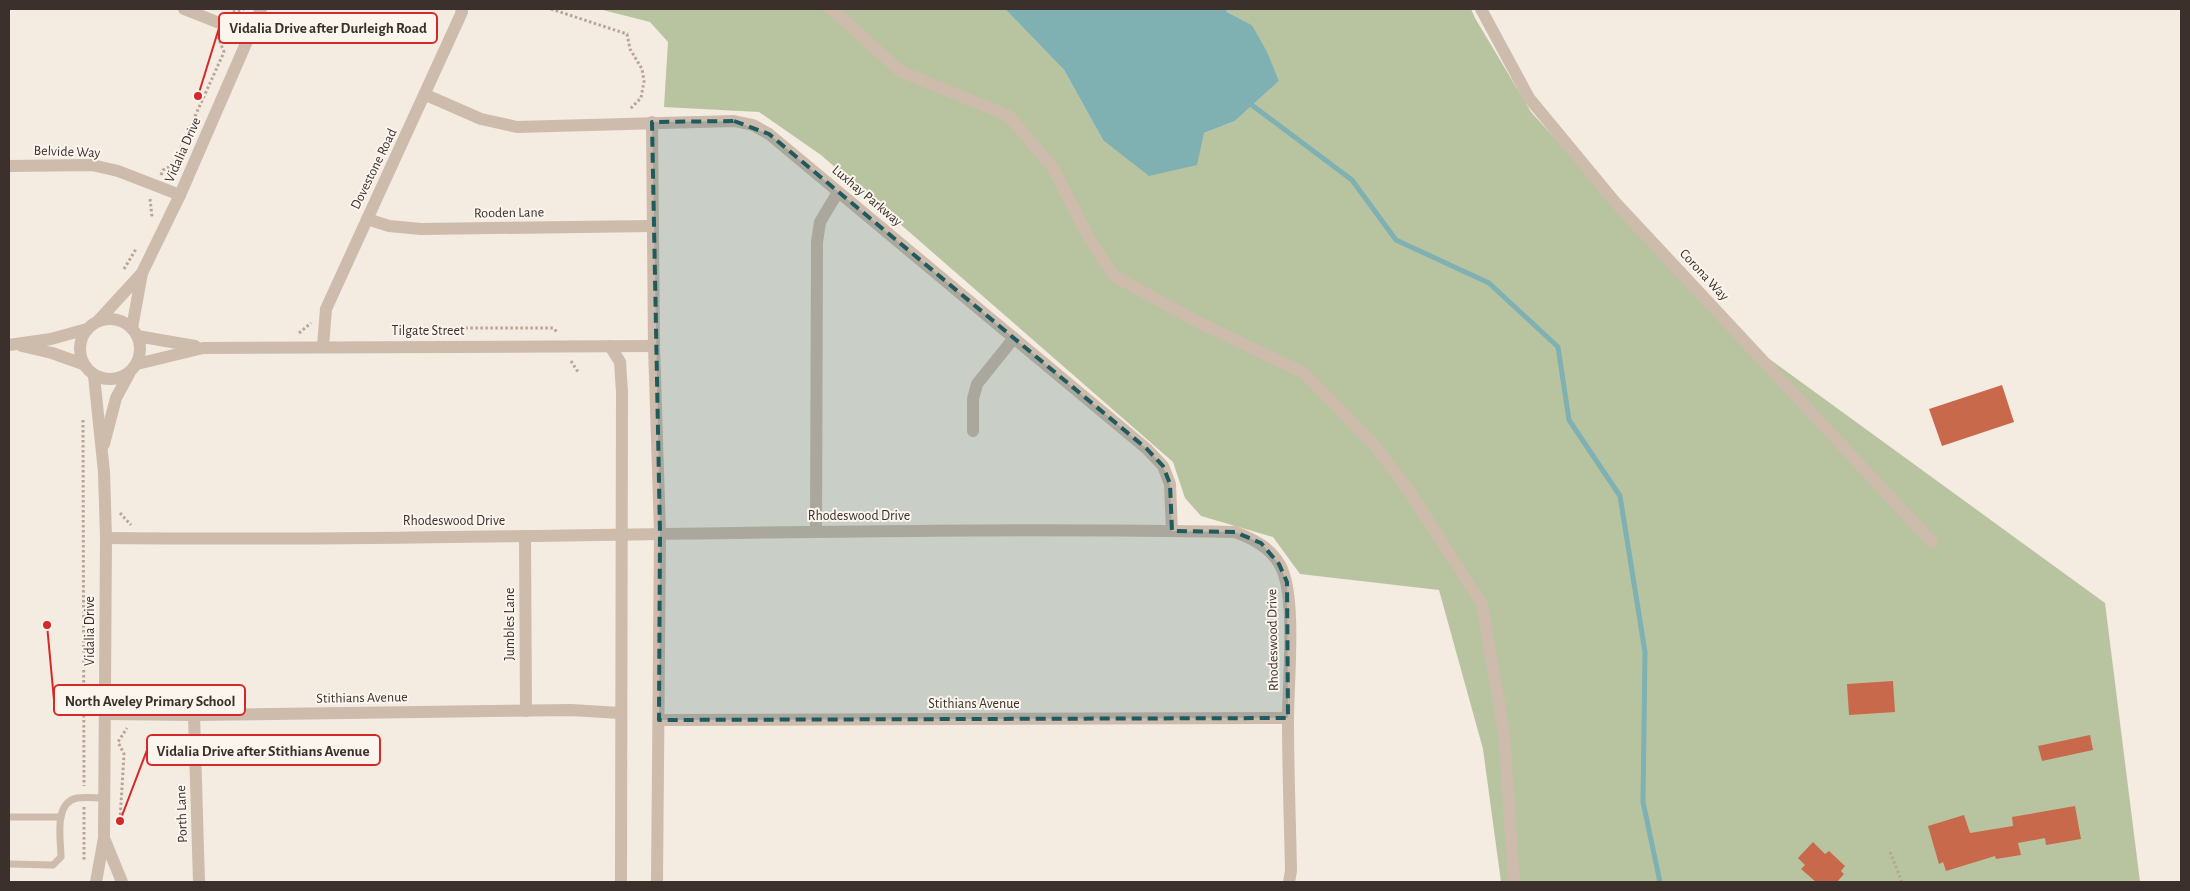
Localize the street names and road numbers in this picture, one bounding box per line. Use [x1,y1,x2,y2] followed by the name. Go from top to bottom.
[162,115,204,185] street label: Vidalia Drive
[348,126,400,212] street label: Dovestone Road
[33,144,101,160] street label: Belvide Way
[829,163,905,229] street label: Luxhay Parkway
[474,205,544,221] street label: Rooden Lane
[1677,246,1731,304] street label: Corona Way
[392,324,465,338] street label: Tilgate Street
[808,509,910,523] street label: Rhodeswood Drive
[403,514,505,528] street label: Rhodeswood Drive
[503,588,517,660] street label: Jumbles Lane
[1265,589,1281,691] street label: Rhodeswood Drive
[83,596,97,666] street label: Vidalia Drive
[316,690,408,706] street label: Stithians Avenue
[928,697,1020,711] street label: Stithians Avenue
[174,785,190,843] street label: Porth Lane

